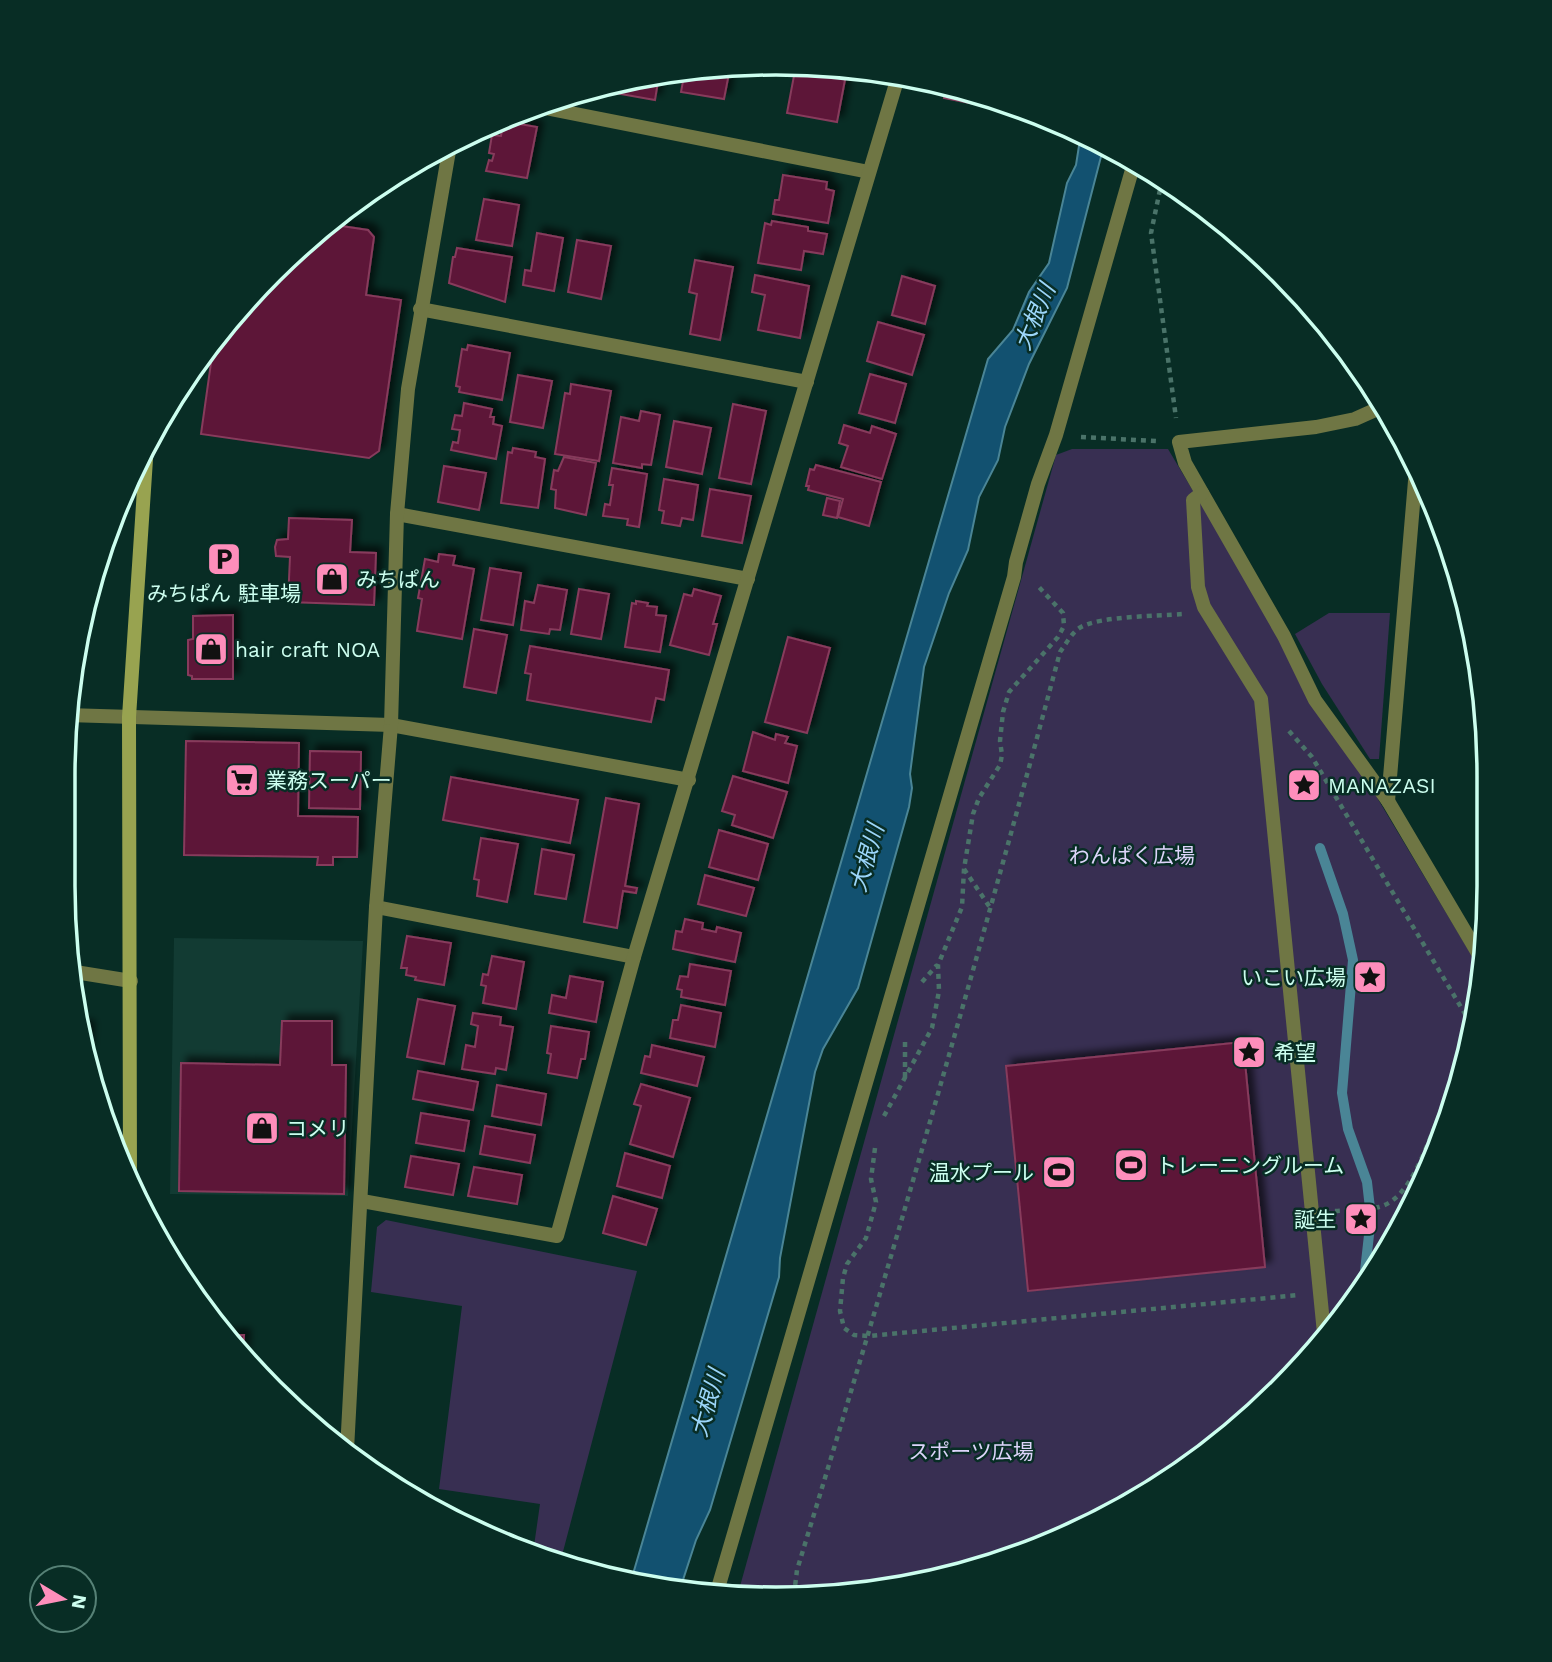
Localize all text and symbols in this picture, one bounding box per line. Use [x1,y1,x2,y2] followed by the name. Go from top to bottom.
[1009,277,1062,354] water label: 大根川
[205,540,243,578] parking icon: みちぱん 駐車場
[313,560,351,598] shop icon: みちぱん
[356,567,440,592] place label: みちぱん
[147,581,301,606] place label: みちぱん 駐車場
[192,630,230,668] shop icon: hair craft NOA
[235,637,380,662] place label: hair craft NOA
[223,761,261,799] supermarket icon: 業務スーパー
[1285,766,1323,804] place icon: MANAZASI
[266,768,392,793] place label: 業務スーパー
[1328,773,1436,798] place label: MANAZASI
[845,818,890,895] water label: 大根川
[1069,843,1195,868] park label: わんぱく広場
[1351,958,1389,996] place icon: いこい広場
[1241,965,1346,990] place label: いこい広場
[1230,1033,1268,1071] place icon: 希望
[1274,1040,1316,1065] place label: 希望
[243,1109,281,1147] shop icon: コメリ
[286,1116,349,1141] place label: コメリ
[1112,1146,1150,1184] sports icon: トレーニングルーム
[1040,1153,1078,1191] sports icon: 温水プール
[1156,1153,1344,1178] place label: トレーニングルーム
[929,1160,1034,1185] place label: 温水プール
[1342,1200,1380,1238] place icon: 誕生
[1294,1207,1336,1232] place label: 誕生
[686,1363,731,1440] water label: 大根川
[908,1439,1034,1464] park label: スポーツ広場
[28,1564,98,1634] north arrow
[67,1593,92,1611] text: N

